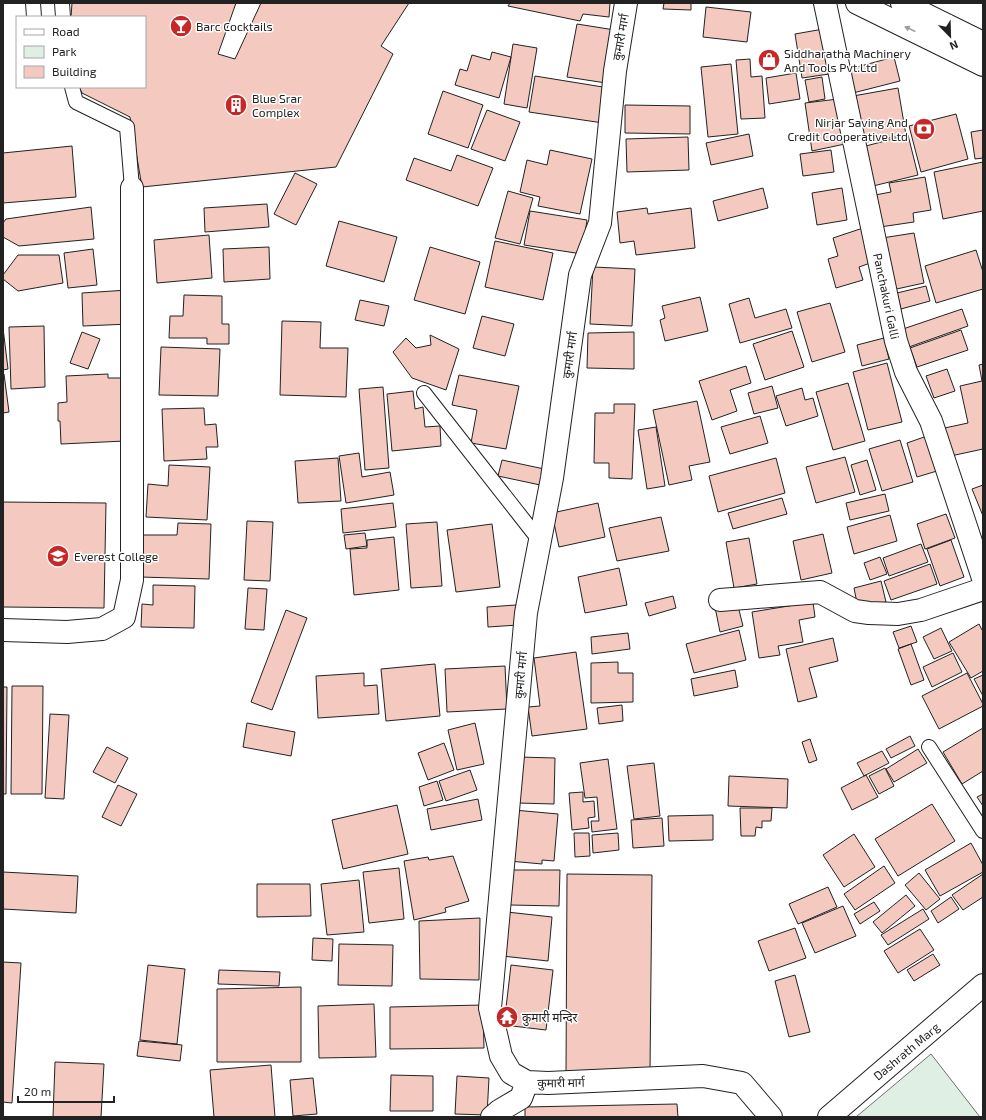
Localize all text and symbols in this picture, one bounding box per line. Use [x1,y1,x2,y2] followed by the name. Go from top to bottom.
[609,12,633,62] street label: कुमारी मार्ग
[168,13,194,39] bar icon: Barc Cocktails
[16,16,146,88] legend
[930,16,970,56] north arrow
[196,19,273,33] place label: Barc Cocktails
[52,24,80,38] text: Road
[905,26,916,32] one-way arrow
[948,38,960,53] text: N
[52,44,77,58] text: Park
[784,46,911,74] place label: Siddharatha Machinery And Tools Pvt.Ltd
[756,47,782,73] shop icon: Siddharatha Machinery And Tools Pvt.Ltd
[52,64,97,78] text: Building
[252,91,302,119] place label: Blue Srar Complex
[223,92,249,118] building icon: Blue Srar Complex
[787,115,908,143] place label: Nirjar Saving And Credit Cooperative Ltd
[911,116,937,142] bank icon: Nirjar Saving And Credit Cooperative Ltd
[871,252,903,340] street label: Panchakuri Galli
[559,330,581,380] street label: कुमारी मार्ग
[45,543,71,569] school or university icon: Everest College
[74,549,158,563] place label: Everest College
[511,650,531,699] street label: कुमारी मार्ग
[494,1004,520,1030] temple icon: कुमारी मन्दिर
[522,1010,579,1026] place label: कुमारी मन्दिर
[870,1019,942,1083] street label: Dashrath Marg
[537,1075,586,1091] street label: कुमारी मार्ग
[18,1078,114,1104] scale bar
[24,1084,51,1098] text: 20 m

